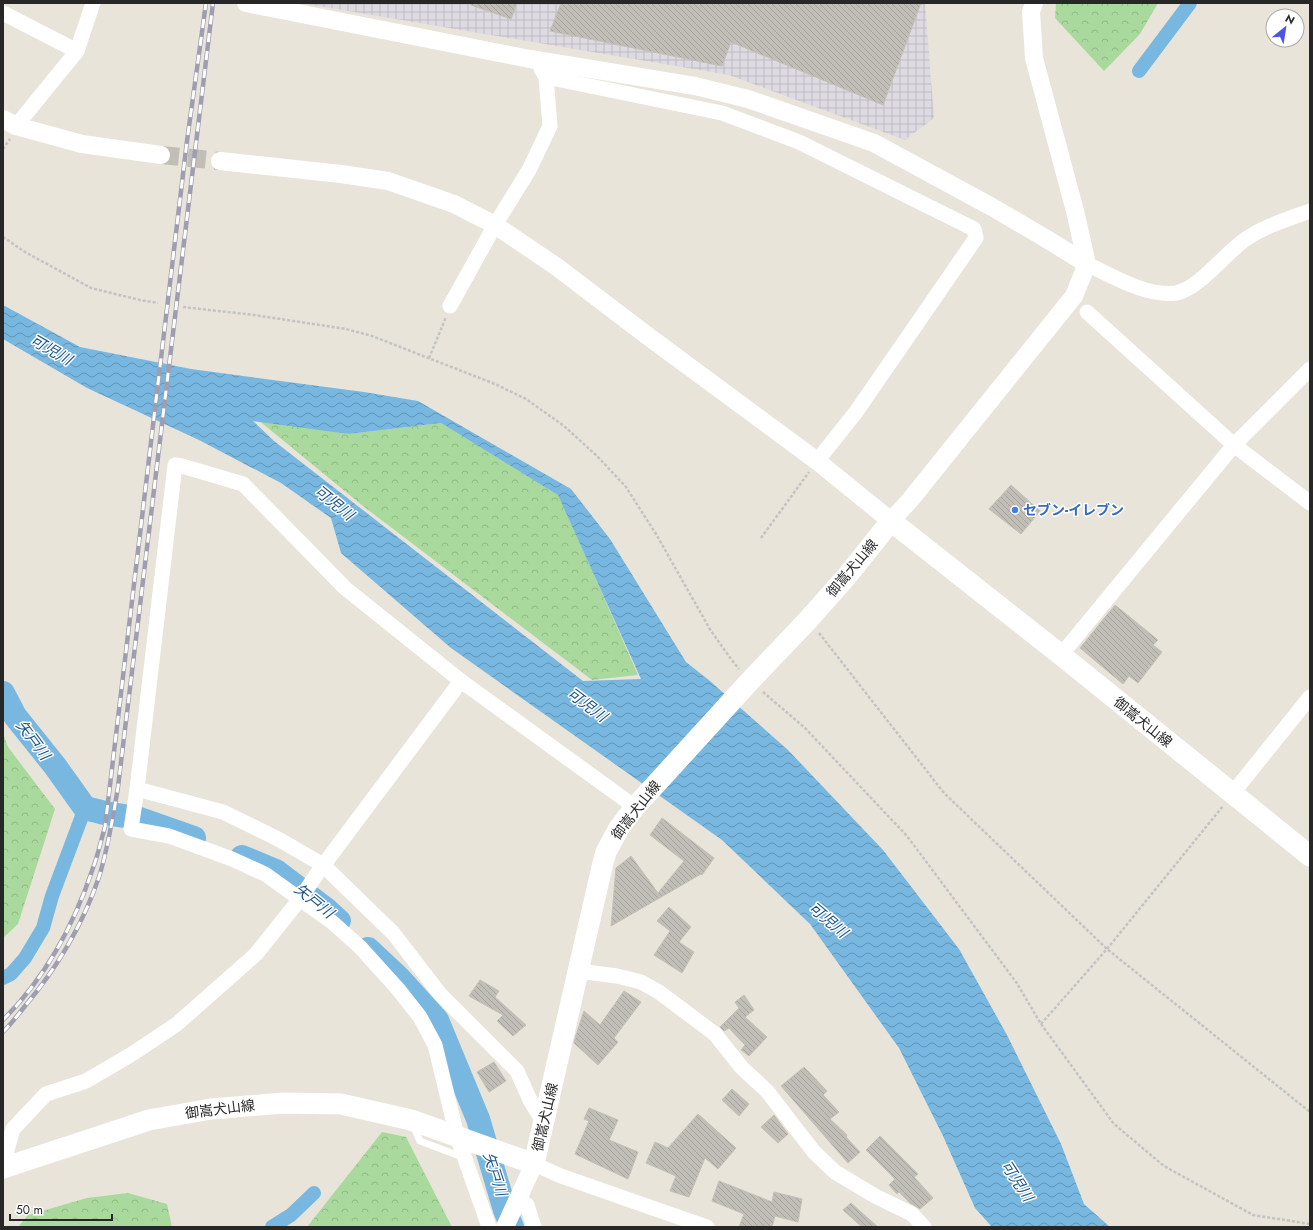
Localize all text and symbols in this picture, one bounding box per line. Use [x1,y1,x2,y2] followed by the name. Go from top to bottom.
[1265,8,1305,48] north arrow
[1282,10,1298,28] text: N
[26,329,78,372] water label: 可児川
[310,480,360,527] water label: 可児川
[1023,500,1124,520] place label: セブン-イレブン
[1010,505,1020,515] marker: セブン-イレブン
[822,535,882,601] street label: 御嵩犬山線
[562,683,613,729] water label: 可児川
[1110,692,1176,752] street label: 御嵩犬山線
[11,715,57,766] water label: 矢戸川
[607,776,665,844] street label: 御嵩犬山線
[290,878,340,925] water label: 矢戸川
[804,897,854,944] water label: 可児川
[527,1081,563,1153] street label: 御嵩犬山線
[184,1095,256,1123] street label: 御嵩犬山線
[478,1149,513,1201] water label: 矢戸川
[996,1156,1040,1208] water label: 可児川
[10,1196,112,1222] scale bar
[16,1201,43,1219] text: 50 m

